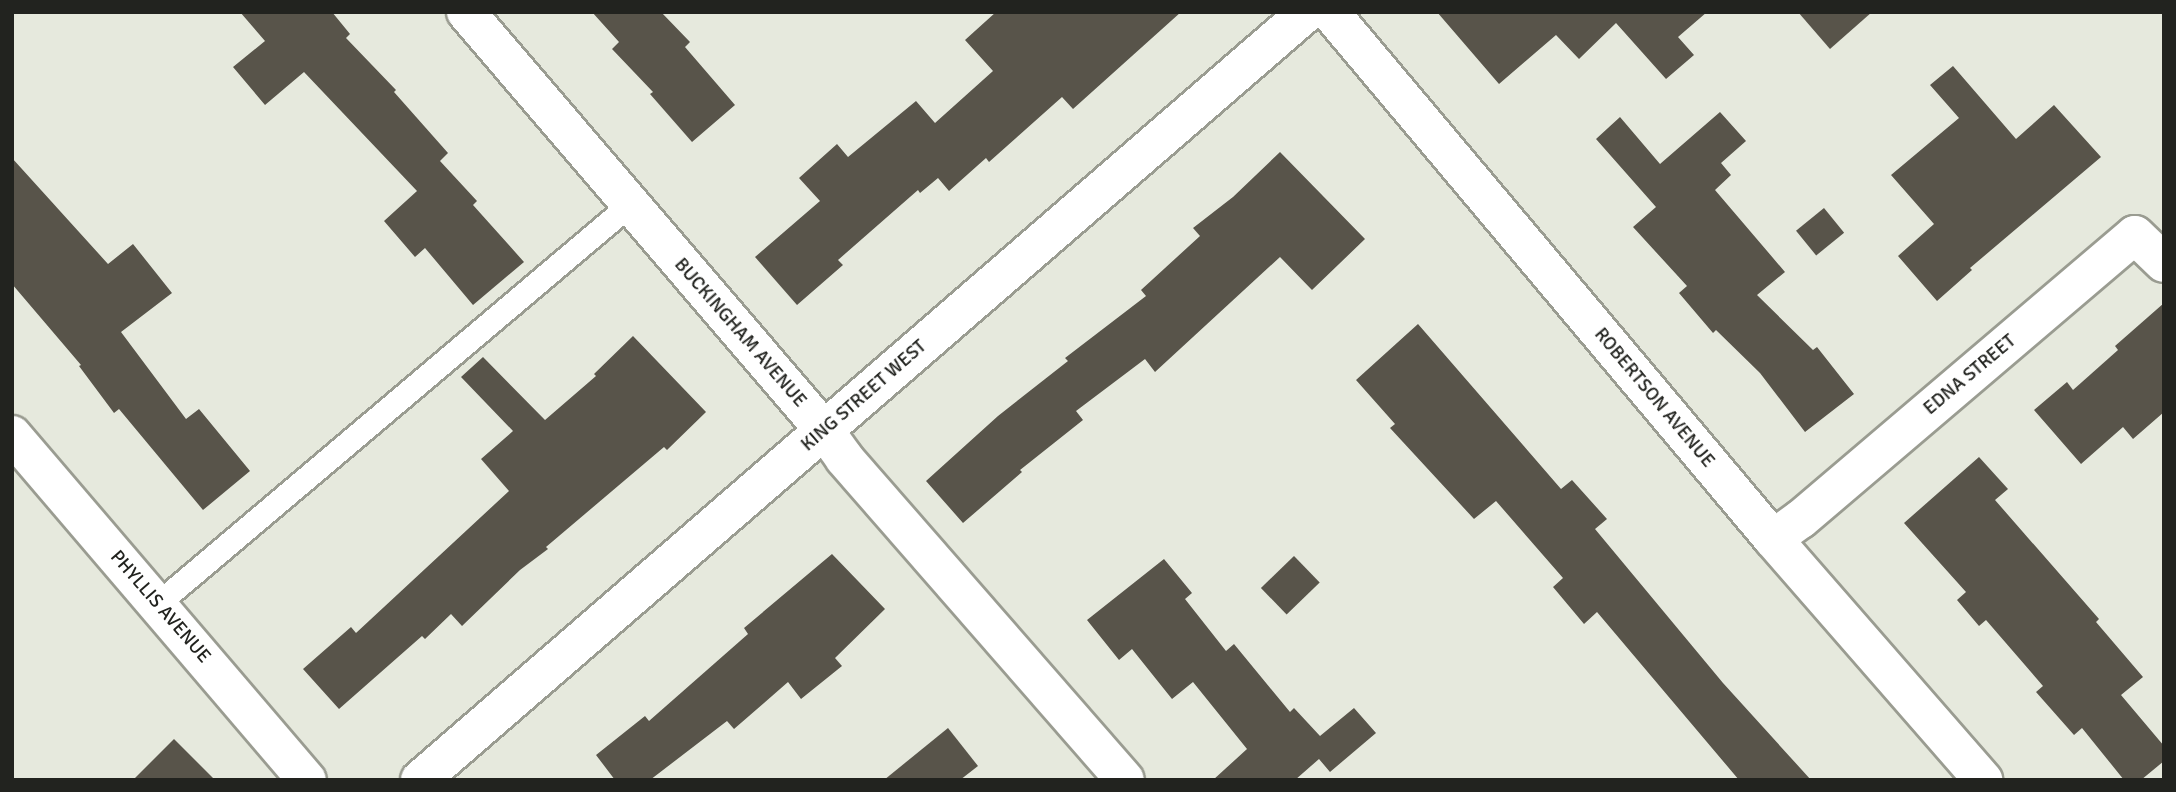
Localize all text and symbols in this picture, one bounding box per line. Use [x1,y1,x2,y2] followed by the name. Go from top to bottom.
[669,254,811,412] street label: BUCKINGHAM AVENUE
[1589,324,1719,472] street label: ROBERTSON AVENUE
[1919,330,2021,420] street label: EDNA STREET
[797,335,931,457] street label: KING STREET WEST
[105,546,215,668] street label: PHYLLIS AVENUE

